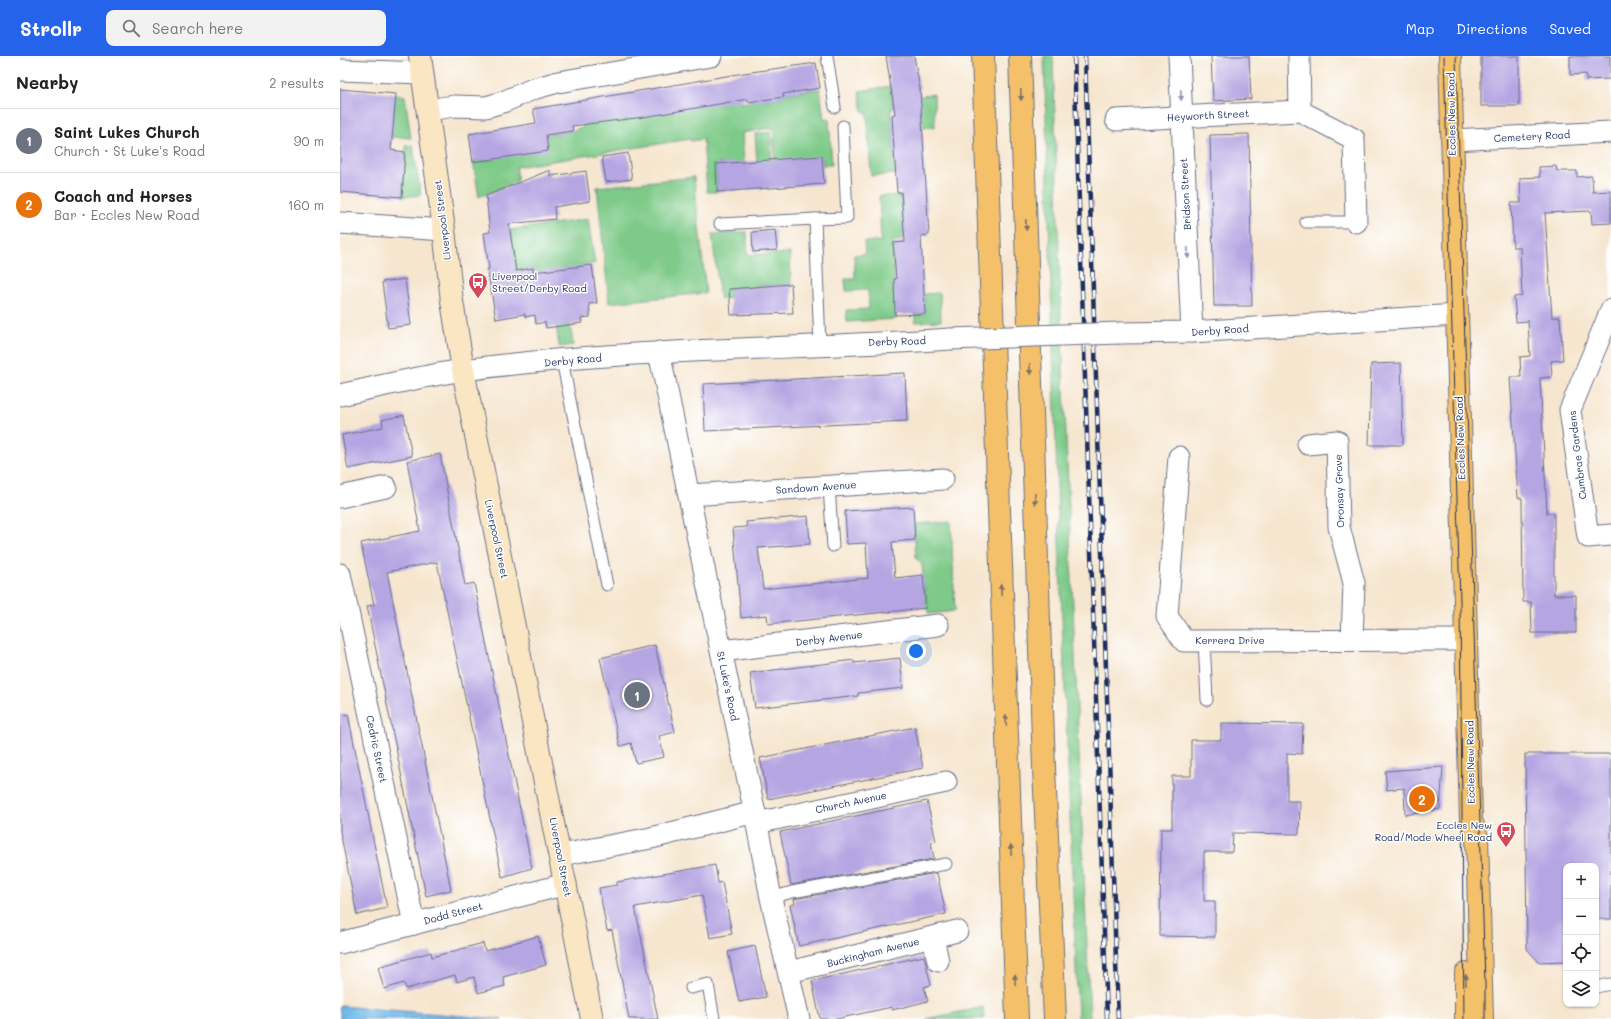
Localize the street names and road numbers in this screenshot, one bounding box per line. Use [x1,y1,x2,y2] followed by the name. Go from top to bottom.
[1443,72,1459,156] street label: Eccles New Road
[1167,106,1249,124] street label: Heyworth Street
[1493,127,1571,145] street label: Cemetery Road
[1176,158,1194,230] street label: Bridson Street
[430,179,454,261] street label: Liverpool Street
[1191,321,1249,339] street label: Derby Road
[868,333,926,349] street label: Derby Road
[544,351,602,369] street label: Derby Road
[1452,396,1468,480] street label: Eccles New Road
[1565,410,1589,500] street label: Cumbrae Gardens
[1331,454,1347,528] street label: Oronsay Grove
[775,477,857,497] street label: Sandown Avenue
[482,498,512,580] street label: Liverpool Street
[795,627,863,649] street label: Derby Avenue
[1195,633,1265,647] street label: Kerrera Drive
[714,650,742,722] street label: St Luke's Road
[363,714,391,784] street label: Cedric Street
[1462,720,1478,804] street label: Eccles New Road
[814,788,888,816] street label: Church Avenue
[546,816,576,898] street label: Liverpool Street
[422,898,484,928] street label: Dodd Street
[825,934,921,970] street label: Buckingham Avenue

